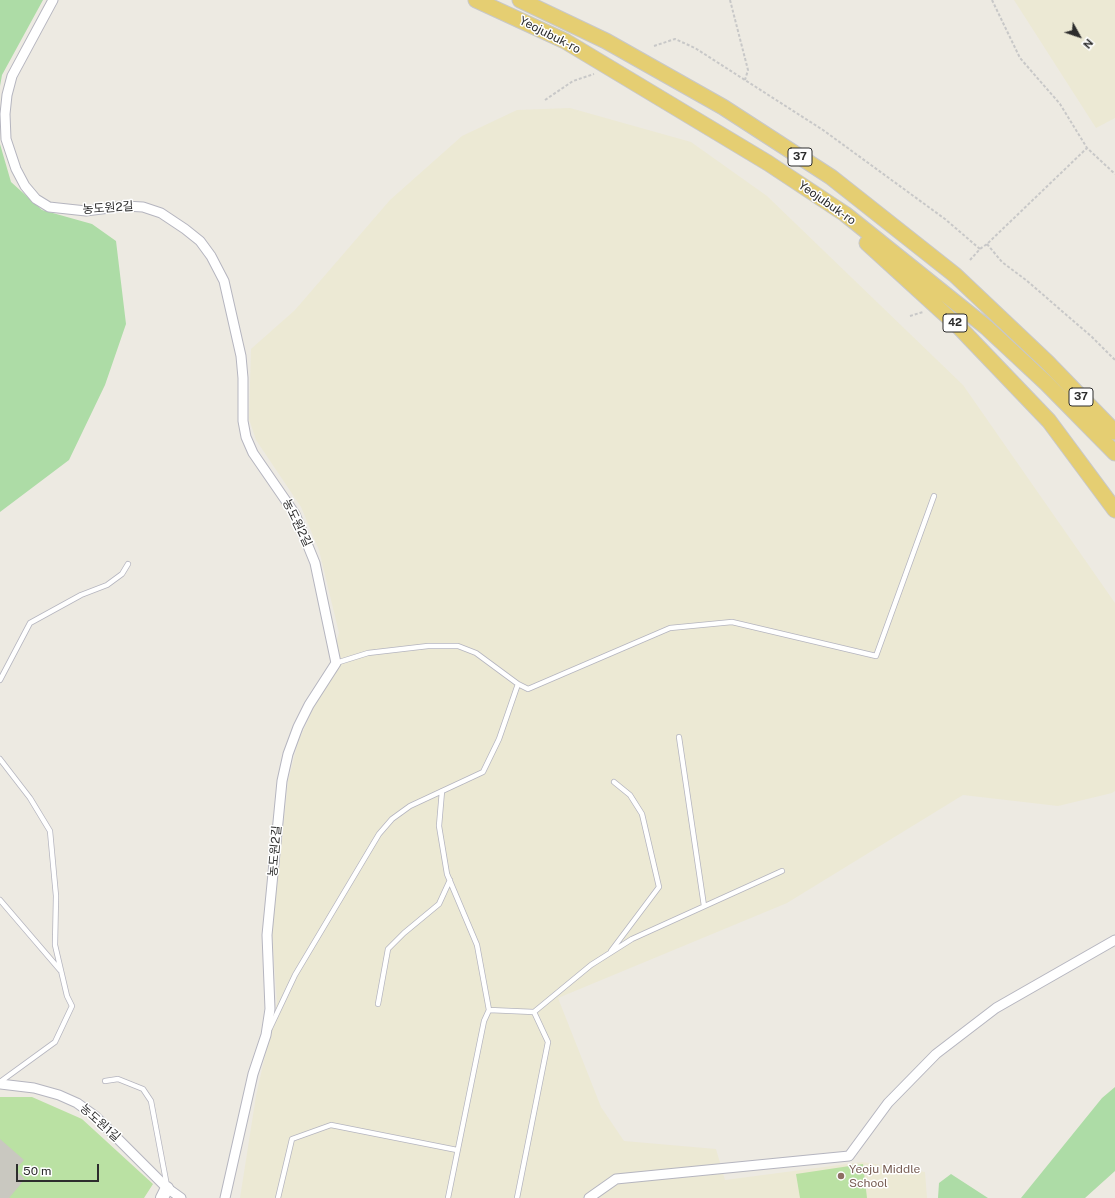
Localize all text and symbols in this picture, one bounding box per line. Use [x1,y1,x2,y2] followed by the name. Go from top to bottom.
[517,13,583,57] street label: Yeojubuk-ro
[1059,16,1099,56] north arrow
[1081,37,1096,51] text: N
[788,148,812,166] road number: 37
[796,178,858,228] street label: Yeojubuk-ro
[82,199,134,217] street label: 농도원2길
[943,314,967,332] road number: 42
[1069,388,1093,406] road number: 37
[279,497,315,549] street label: 농도원2길
[266,825,284,877] street label: 농도원2길
[77,1101,123,1145] street label: 농도원1길
[18,1156,101,1182] scale bar
[849,1162,920,1190] place label: Yeoju Middle School
[23,1164,51,1178] text: 50 m
[836,1171,846,1181] marker: Yeoju Middle School

